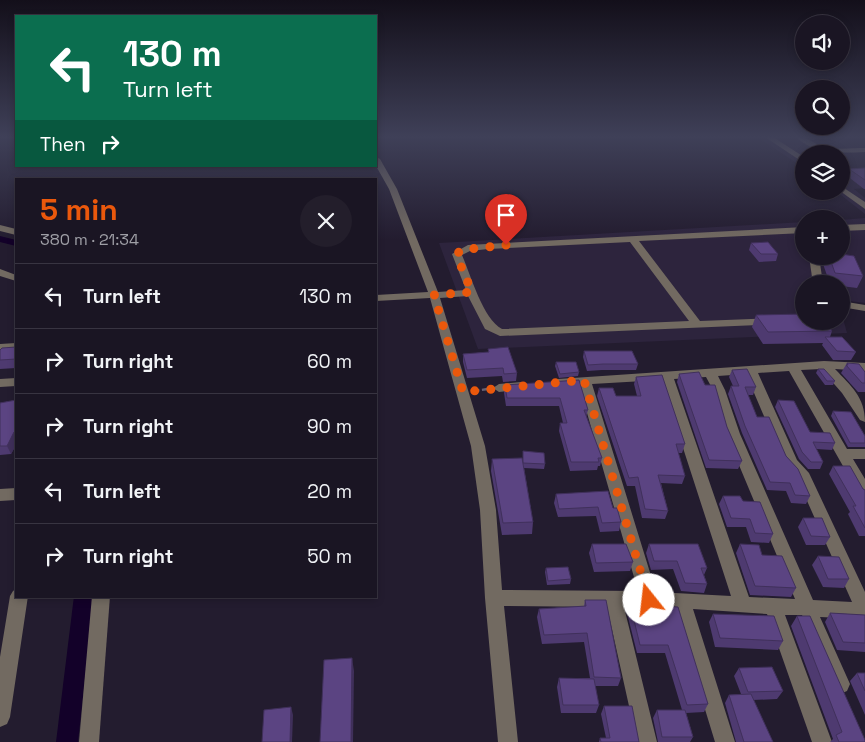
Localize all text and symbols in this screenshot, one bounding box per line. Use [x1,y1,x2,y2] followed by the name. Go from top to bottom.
[795,15,850,330] map controls
[795,15,850,70] button: sound
[123,32,222,76] text: 130 m
[40,35,105,100] icon: left
[123,75,213,103] text: Turn left
[795,80,850,135] button: search
[96,130,124,158] icon: right
[40,132,86,157] text: Then
[795,145,850,200] button: layers
[40,190,118,229] text: 5 min
[485,194,527,245] pin
[300,195,352,247] button: close
[492,201,520,229] icon: arrive
[795,210,850,265] button: +
[40,229,139,250] text: 380 m · 21:34
[795,275,850,330] button: −
[40,282,68,310] icon: left
[83,284,161,309] text: Turn left
[299,284,352,309] text: 130 m
[40,347,68,375] icon: right
[83,349,173,374] text: Turn right
[307,349,352,374] text: 60 m
[40,412,68,440] icon: right
[83,414,173,439] text: Turn right
[307,414,352,439] text: 90 m
[40,477,68,505] icon: left
[83,479,161,504] text: Turn left
[307,479,352,504] text: 20 m
[40,542,68,570] icon: right
[83,544,173,569] text: Turn right
[307,544,352,569] text: 50 m
[622,573,674,625] position arrow

